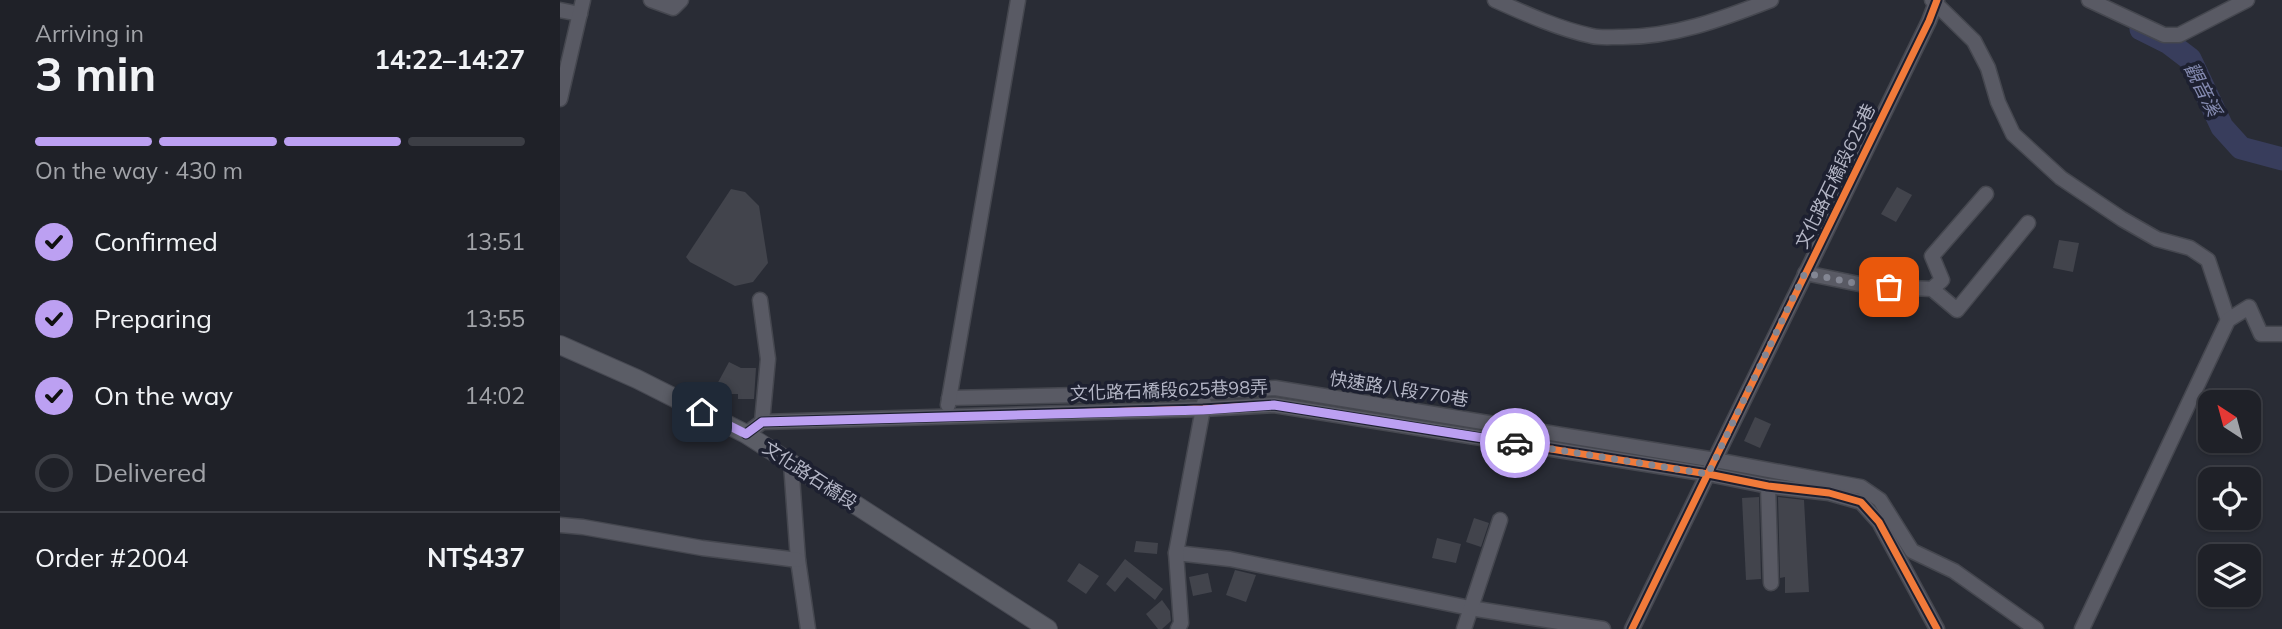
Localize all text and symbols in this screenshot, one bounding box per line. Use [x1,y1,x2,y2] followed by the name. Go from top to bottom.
[35,19,144,48] text: Arriving in
[374,43,525,76] text: 14:22–14:27
[35,45,156,103] text: 3 min
[2179,58,2228,123] water label: 觀音溪
[1790,100,1880,252] street label: 文化路石橋段625巷
[35,156,243,185] text: On the way · 430 m
[35,223,73,261] icon: check
[94,225,218,258] text: Confirmed
[465,227,525,256] text: 13:51
[1859,257,1919,317] pin
[1870,268,1908,306] icon: bag
[35,300,73,338] icon: check
[94,302,212,335] text: Preparing
[465,304,525,333] text: 13:55
[1328,367,1470,411] street label: 快速路八段770巷
[1070,375,1268,405] street label: 文化路石橋段625巷98弄
[35,377,73,415] icon: check
[94,379,233,412] text: On the way
[465,381,525,410] text: 14:02
[672,382,732,442] pin
[2198,390,2261,453] north arrow
[2198,390,2261,607] map controls
[683,393,721,431] icon: home
[1480,408,1550,478] courier
[1496,424,1534,462] icon: car
[758,436,862,514] street label: 文化路石橋段
[94,456,207,489] text: Delivered
[2198,467,2261,530] button: locate
[35,541,188,574] text: Order #2004
[427,541,525,574] text: NT$437
[2198,544,2261,607] button: layers

